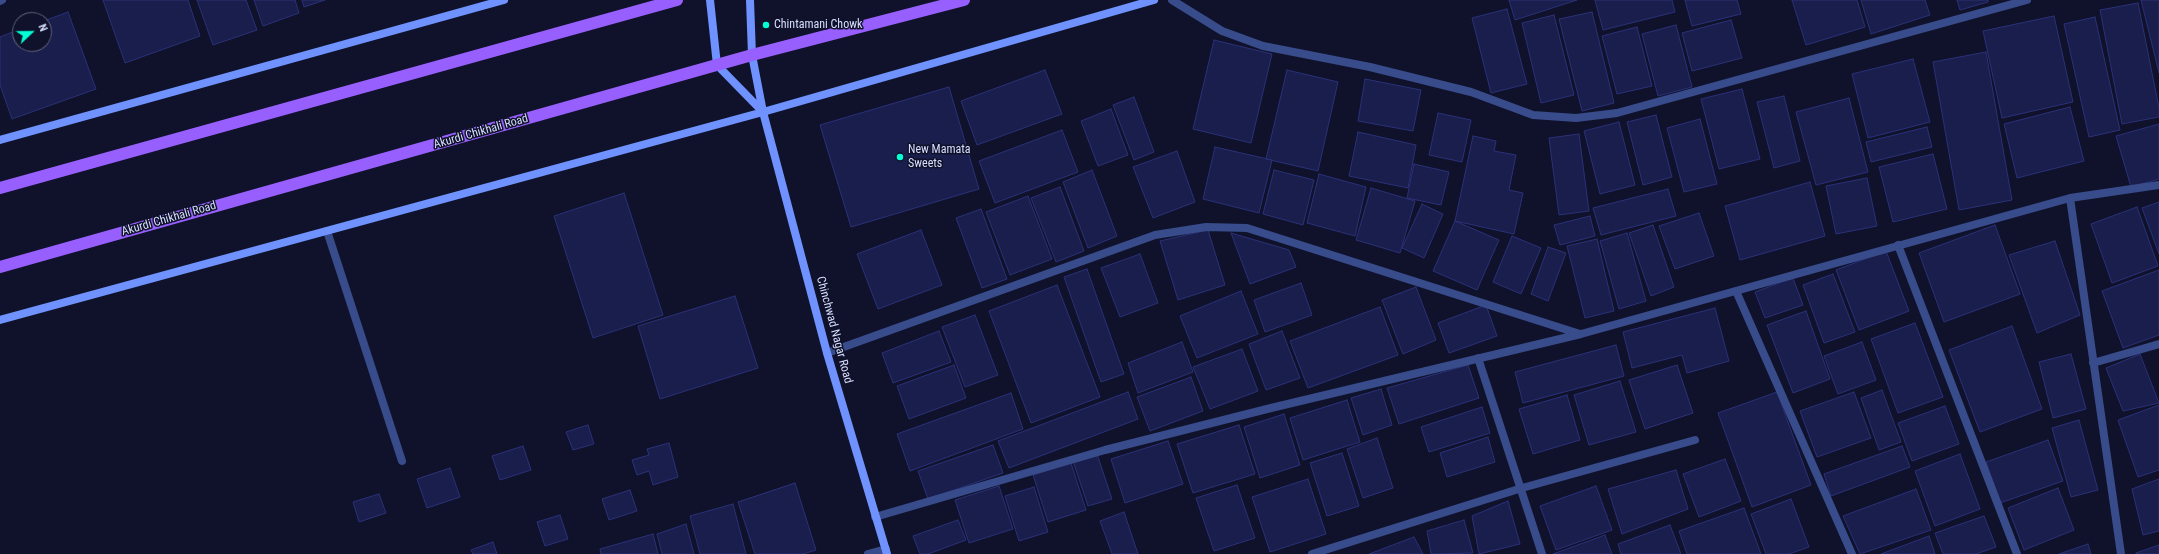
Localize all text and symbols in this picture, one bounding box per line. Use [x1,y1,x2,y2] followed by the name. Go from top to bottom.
[12,12,52,52] north arrow
[774,18,862,32] place label: Chintamani Chowk
[761,20,771,30] marker: Chintamani Chowk
[35,22,50,33] text: N
[432,112,530,152] street label: Akurdi Chikhali Road
[908,143,971,171] place label: New Mamata Sweets
[895,152,905,162] marker: New Mamata Sweets
[120,199,218,239] street label: Akurdi Chikhali Road
[813,275,855,385] street label: Chinchwad Nagar Road

